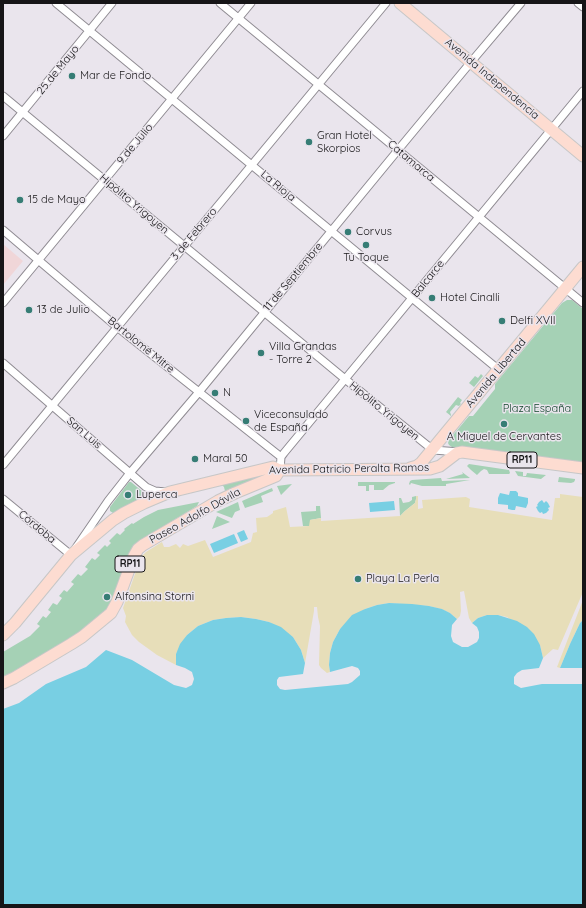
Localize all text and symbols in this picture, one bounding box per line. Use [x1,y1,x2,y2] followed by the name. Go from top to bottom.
[442,36,542,122] street label: Avenida Independencia
[34,43,82,97] street label: 25 de Mayo
[80,69,151,83] place label: Mar de Fondo
[67,71,77,81] marker: Mar de Fondo
[114,121,156,167] street label: 9 de Julio
[317,129,372,155] place label: Gran Hotel Skorpios
[304,137,314,147] marker: Gran Hotel Skorpios
[385,138,437,184] street label: Catamarca
[258,168,298,204] street label: La Rioja
[97,171,171,237] street label: Hipólito Yrigoyen
[28,193,86,207] place label: 15 de Mayo
[15,195,25,205] marker: 15 de Mayo
[168,205,220,263] street label: 3 de Febrero
[356,225,392,239] place label: Corvus
[343,227,353,237] marker: Corvus
[261,240,325,314] street label: 11 de Septiembre
[361,240,371,250] marker: Tu Toque
[343,251,389,265] place label: Tu Toque
[409,258,447,300] street label: Balcarce
[440,291,500,305] place label: Hotel Cinalli
[427,293,437,303] marker: Hotel Cinalli
[37,303,90,317] place label: 13 de Julio
[24,305,34,315] marker: 13 de Julio
[105,314,177,376] street label: Bartolomé Mitre
[510,314,556,328] place label: Delfi XVII
[497,316,507,326] marker: Delfi XVII
[463,336,529,410] street label: Avenida Libertad
[269,340,337,366] place label: Villa Grandas - Torre 2
[256,348,266,358] marker: Villa Grandas - Torre 2
[346,379,422,443] street label: Hipólito Yrigoyen
[223,386,231,400] place label: N
[210,388,220,398] marker: N
[503,402,571,416] park label: Plaza España
[254,408,328,434] place label: Viceconsulado de España
[64,414,104,452] street label: San Luis
[241,416,251,426] marker: Viceconsulado de España
[499,419,509,429] marker: A Miguel de Cervantes
[447,430,561,444] place label: A Miguel de Cervantes
[203,452,248,466] place label: Maral 50
[507,452,537,468] road number: RP11
[190,454,200,464] marker: Maral 50
[269,461,429,477] street label: Avenida Patricio Peralta Ramos
[147,485,243,547] street label: Paseo Adolfo Dávila
[136,488,177,502] place label: Luperca
[123,490,133,500] marker: Luperca
[16,508,58,546] street label: Córdoba
[115,556,145,572] road number: RP11
[366,572,439,586] place label: Playa La Perla
[353,574,363,584] marker: Playa La Perla
[115,590,194,604] place label: Alfonsina Storni
[102,592,112,602] marker: Alfonsina Storni

